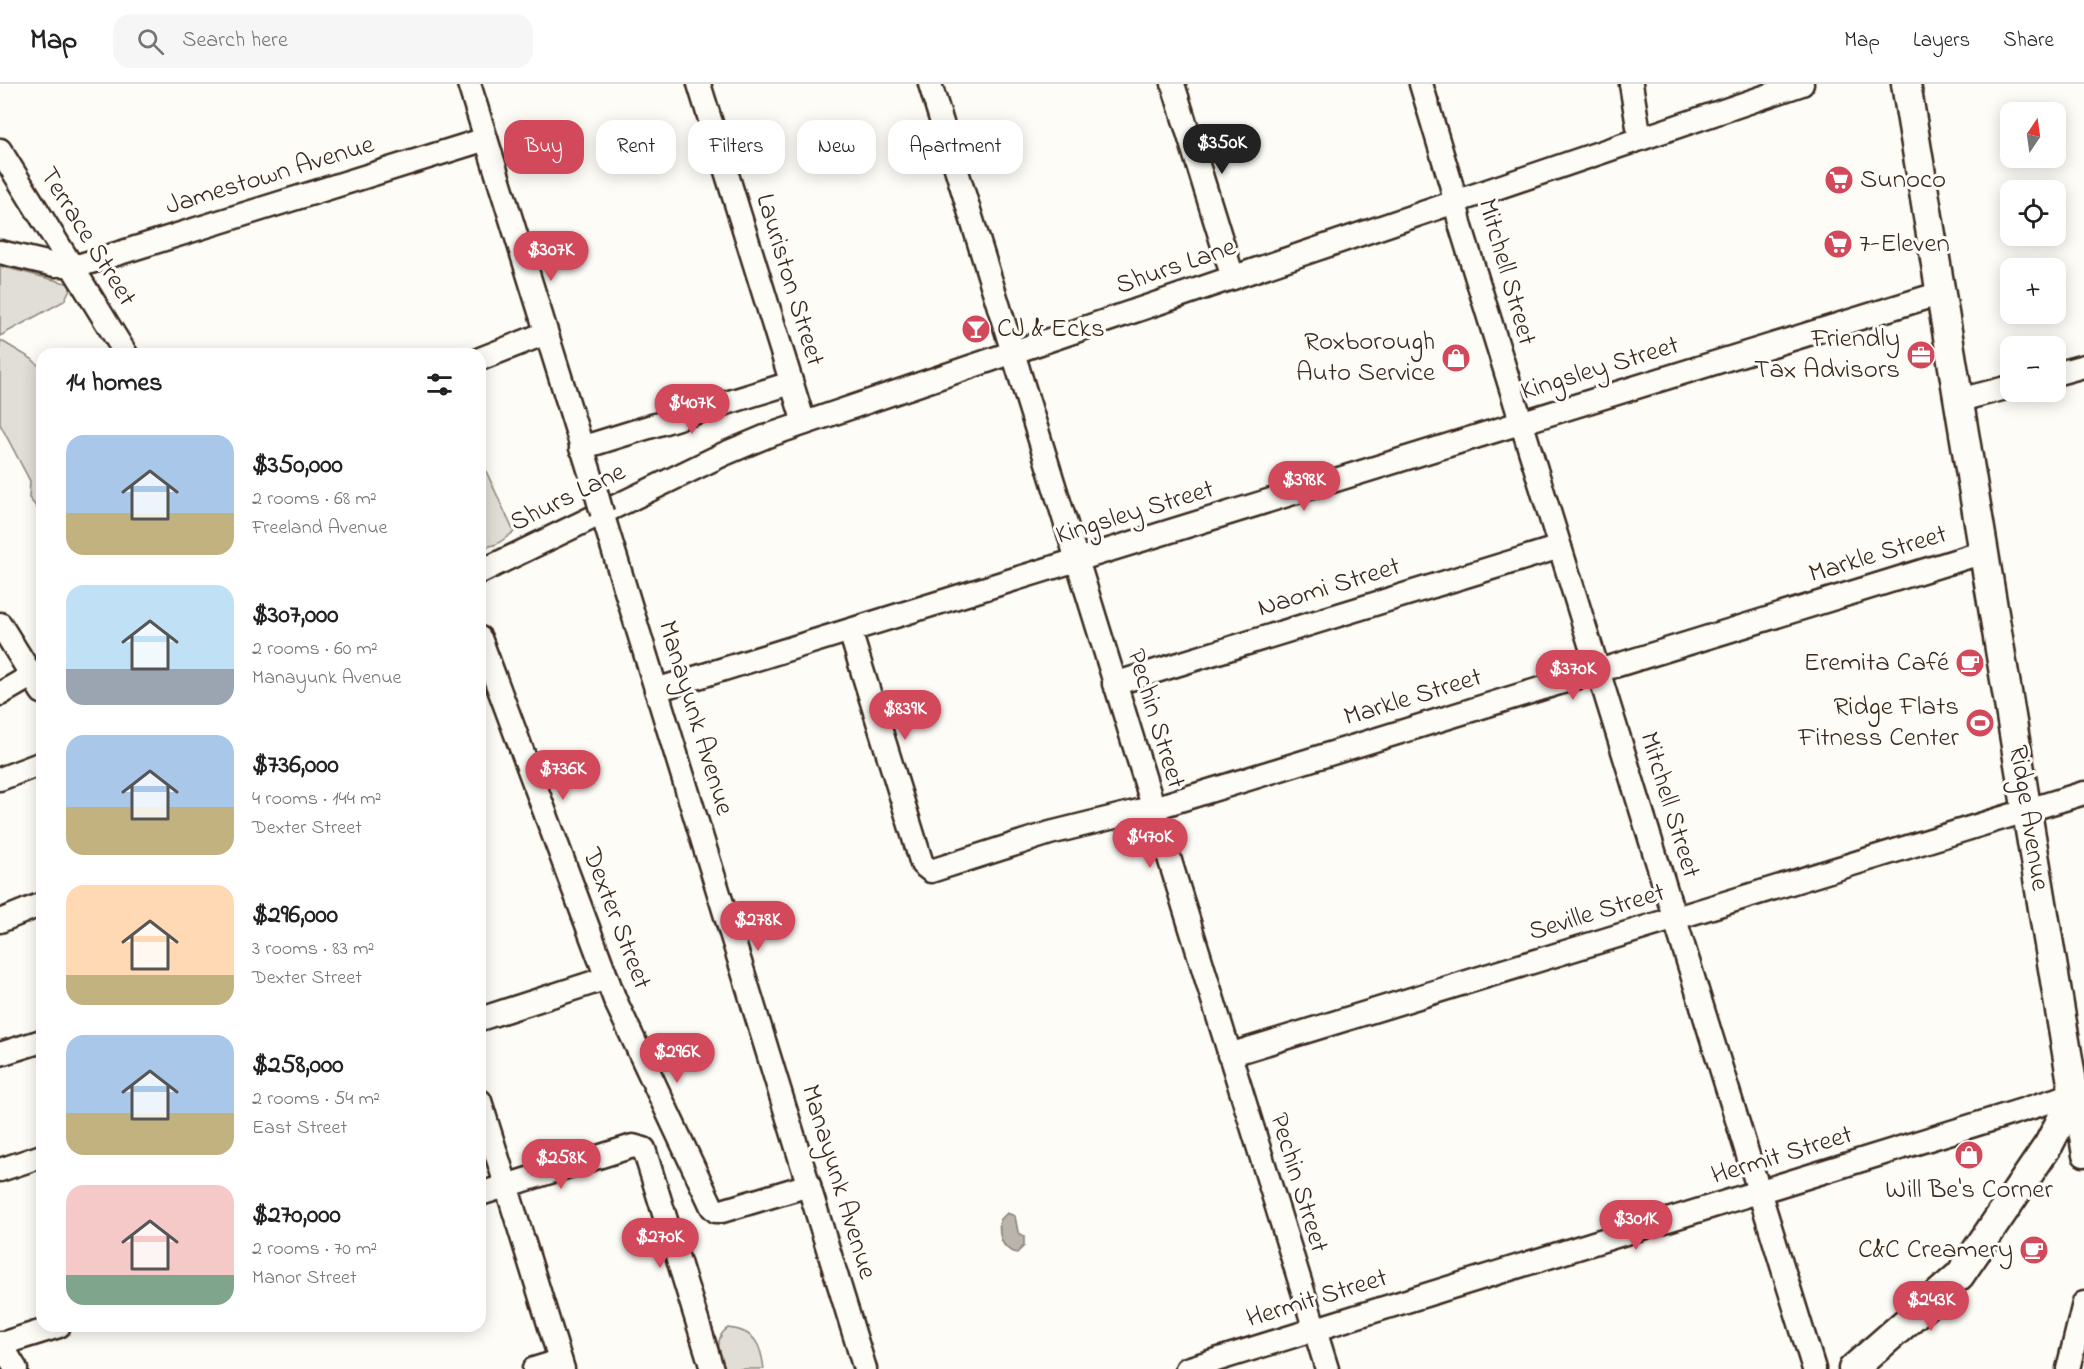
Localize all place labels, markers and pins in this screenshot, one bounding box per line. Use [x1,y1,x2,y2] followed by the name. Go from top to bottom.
[1180,124,1264,175] pin: $350K
[1860,161,1946,200] place label: Sunoco
[1823,164,1855,196] supermarket icon: Sunoco
[1859,225,1950,264] place label: 7-Eleven
[1822,228,1854,260] supermarket icon: 7-Eleven
[509,231,593,282] pin: $307K
[997,310,1105,349] place label: CJ & Ecks
[960,313,992,345] bar icon: CJ & Ecks
[1754,320,1900,390] place label: Friendly Tax Advisors
[1296,323,1436,393] place label: Roxborough Auto Service
[1905,339,1937,371] office icon: Friendly Tax Advisors
[1440,342,1472,374] shop icon: Roxborough Auto Service
[650,384,734,435] pin: $407K
[1262,461,1346,512] pin: $398K
[1804,644,1950,683] place label: Eremita Café
[1954,647,1986,679] cafe icon: Eremita Café
[1531,650,1615,701] pin: $370K
[1797,688,1960,758] place label: Ridge Flats Fitness Center
[863,690,947,741] pin: $839K
[1964,707,1996,739] sports icon: Ridge Flats Fitness Center
[521,750,605,801] pin: $736K
[1108,818,1192,869] pin: $470K
[716,901,800,952] pin: $278K
[635,1033,719,1084] pin: $296K
[519,1139,603,1190] pin: $258K
[1953,1139,1985,1171] shop icon: Will Be's Corner
[1885,1171,2053,1210] place label: Will Be's Corner
[1594,1200,1678,1251] pin: $301K
[618,1218,702,1269] pin: $270K
[1858,1231,2013,1270] place label: C&C Creamery
[2018,1234,2050,1266] cafe icon: C&C Creamery
[1889,1281,1973,1332] pin: $243K

